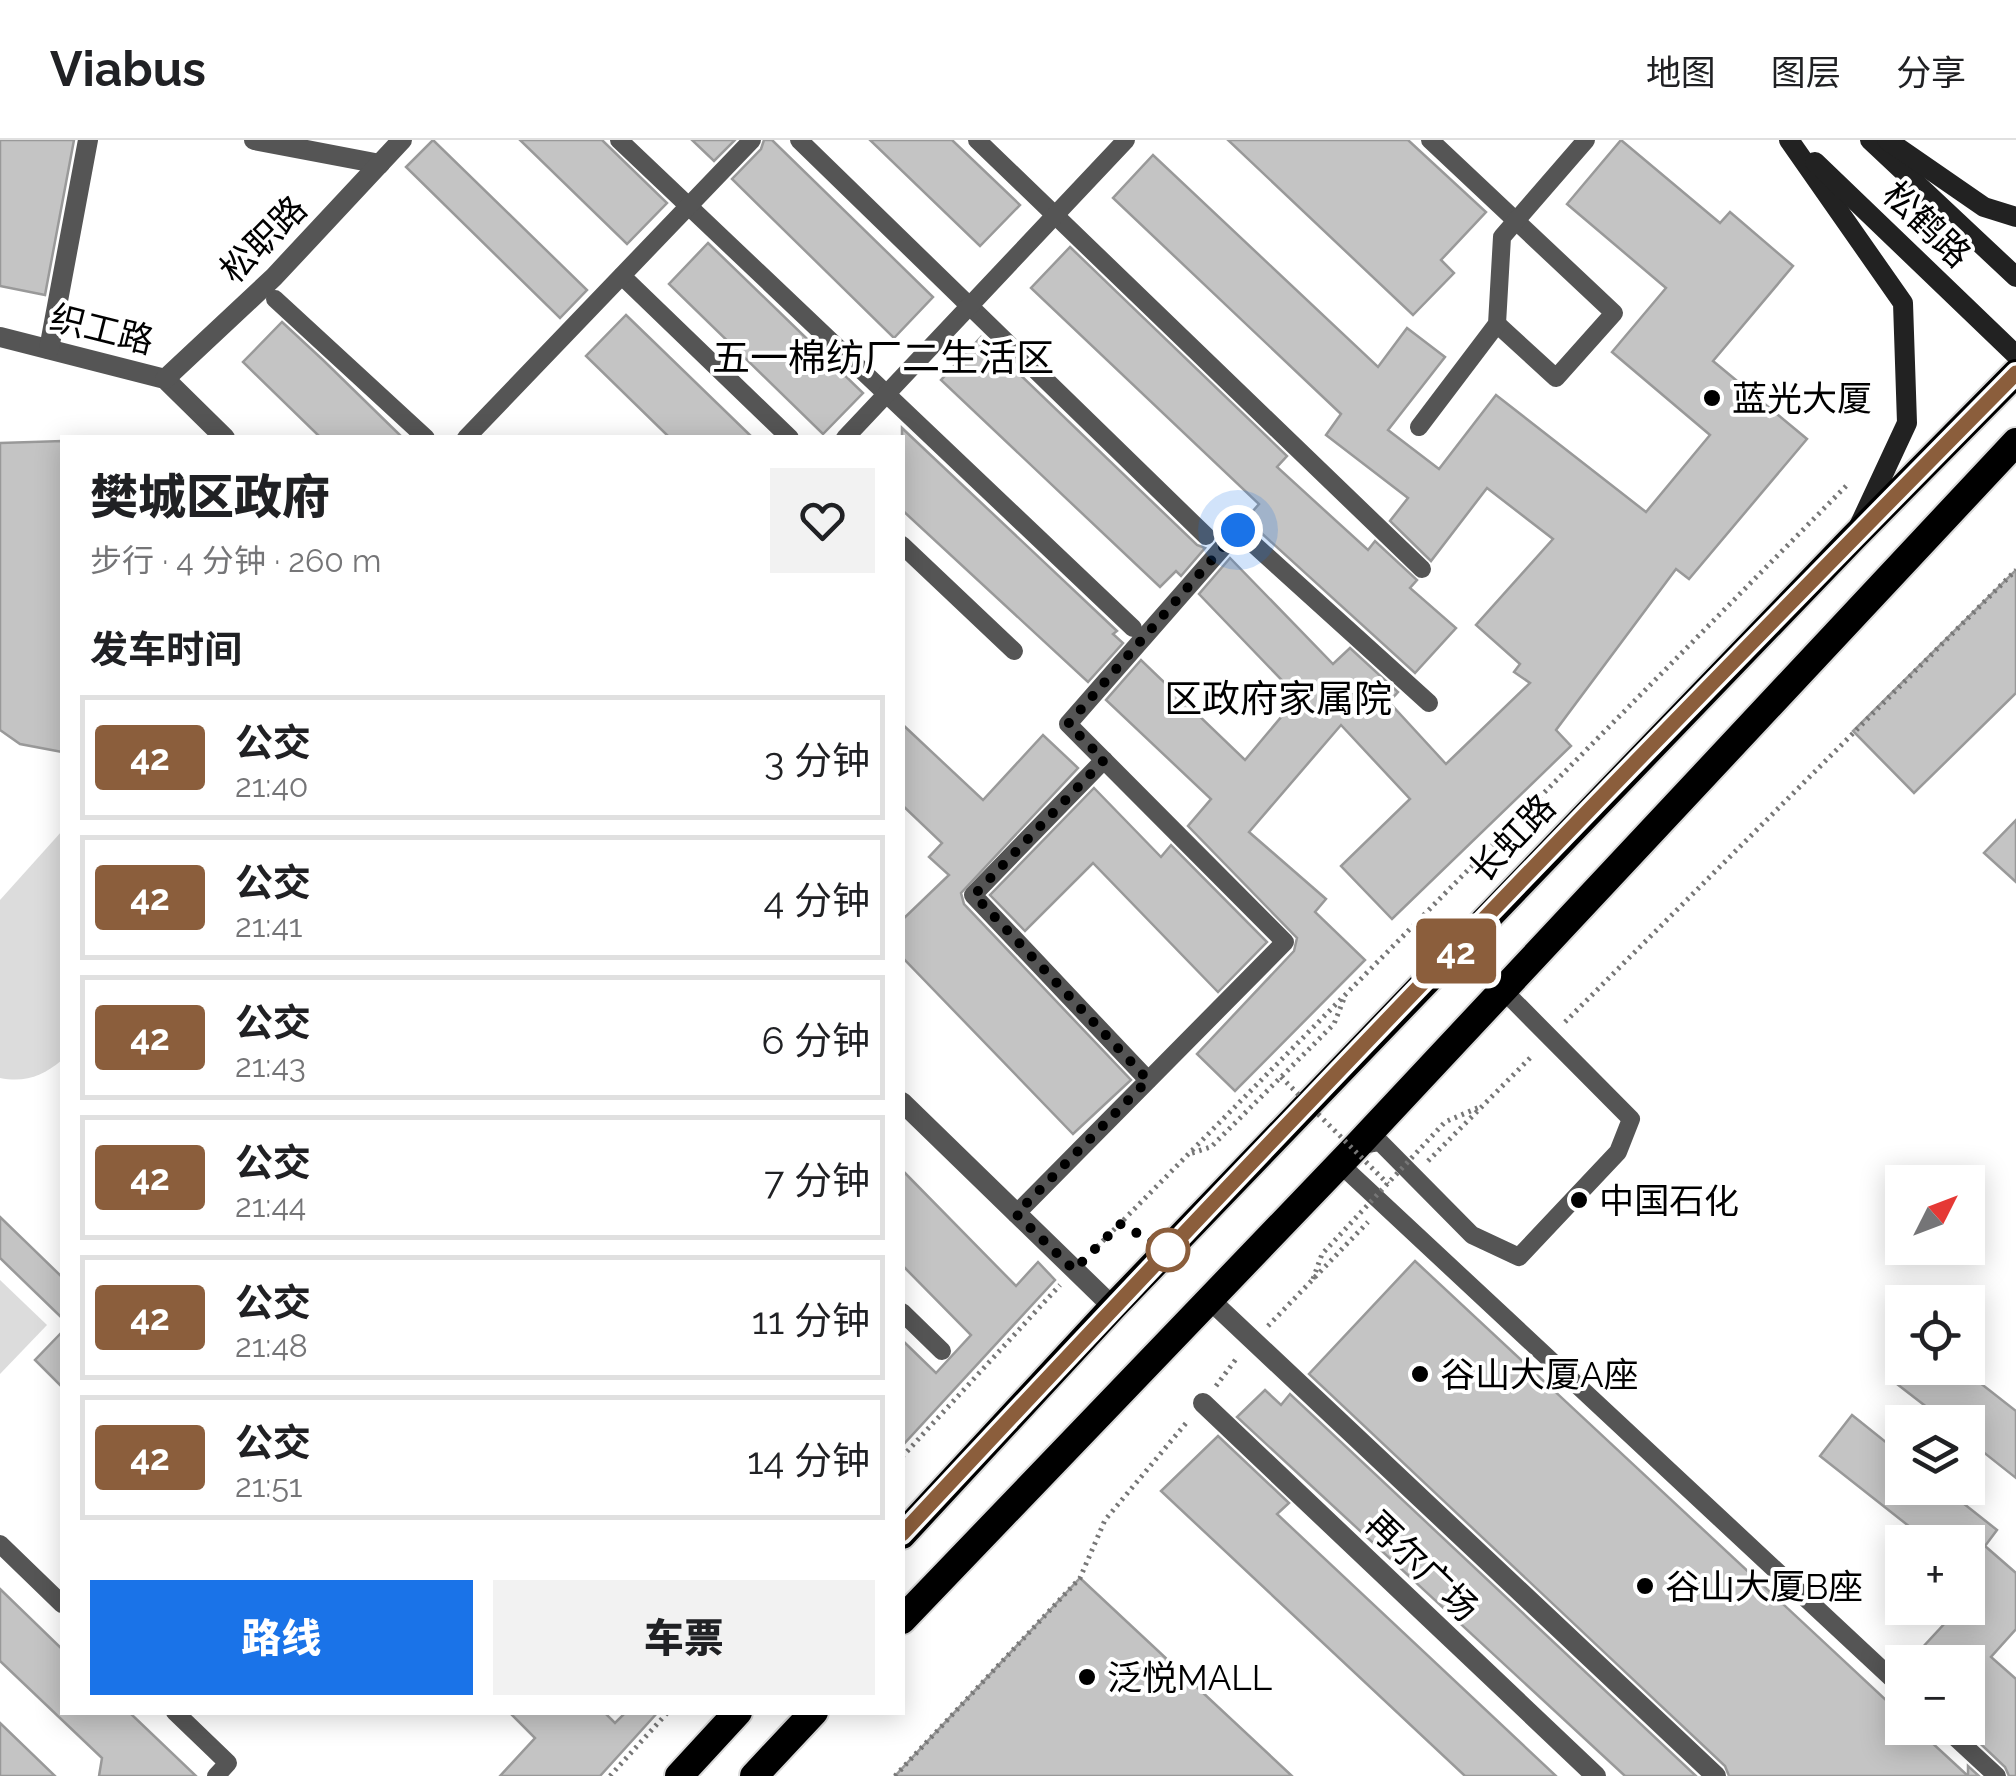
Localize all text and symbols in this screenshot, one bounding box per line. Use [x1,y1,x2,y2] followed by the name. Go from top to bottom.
[50,41,206,97] text: Viabus
[1646,52,1716,93] text: 地图
[1771,52,1841,93] text: 图层
[1896,52,1966,93] text: 分享
[1875,173,1979,275] street label: 松鹤路
[211,187,315,291] street label: 松职路
[46,296,158,362] street label: 织工路
[712,335,1054,380] district label: 五一棉纺厂二生活区
[1732,378,1872,419] place label: 蓝光大厦
[1701,387,1723,409] marker: 蓝光大厦
[770,468,875,573] button: heart
[90,469,330,525] text: 樊城区政府
[1213,505,1263,555] your location
[90,542,382,579] text: 步行 · 4 分钟 · 260 m
[90,627,242,672] text: 发车时间
[1164,676,1392,721] district label: 区政府家属院
[235,720,311,765] text: 公交
[130,737,170,778] text: 42
[764,738,870,783] text: 3 分钟
[235,767,308,804] text: 21:40
[1461,786,1563,890] street label: 长虹路
[235,860,311,905] text: 公交
[130,877,170,918] text: 42
[764,878,870,923] text: 4 分钟
[235,907,303,944] text: 21:41
[1411,918,1501,984] line badge: 42
[1436,931,1476,972] text: 42
[235,1000,311,1045] text: 公交
[130,1017,170,1058] text: 42
[761,1018,870,1063] text: 6 分钟
[235,1047,306,1084] text: 21:43
[235,1140,311,1185] text: 公交
[130,1157,170,1198] text: 42
[764,1158,870,1203] text: 7 分钟
[1885,1165,1985,1265] north arrow
[1885,1165,1985,1745] map controls
[1599,1180,1739,1221] place label: 中国石化
[235,1187,306,1224] text: 21:44
[1568,1189,1590,1211] marker: 中国石化
[1147,1229,1189,1271] unlabelled marker
[235,1280,311,1325] text: 公交
[1885,1285,1985,1385] button: locate
[130,1297,170,1338] text: 42
[752,1298,870,1343] text: 11 分钟
[235,1327,308,1364] text: 21:48
[1440,1354,1639,1395] place label: 谷山大厦A座
[1409,1363,1431,1385] marker: 谷山大厦A座
[1885,1405,1985,1505] button: layers
[235,1420,311,1465] text: 公交
[130,1437,170,1478] text: 42
[747,1438,870,1483] text: 14 分钟
[235,1467,303,1504] text: 21:51
[1357,1503,1487,1629] street label: 再尔广场
[1885,1525,1985,1625] button: +
[1665,1566,1863,1607] place label: 谷山大厦B座
[1634,1575,1656,1597] marker: 谷山大厦B座
[90,1580,473,1695] button: 路线
[493,1580,875,1695] button: 车票
[1885,1645,1985,1745] button: −
[1107,1657,1272,1698] place label: 泛悦MALL
[1076,1666,1098,1688] marker: 泛悦MALL

